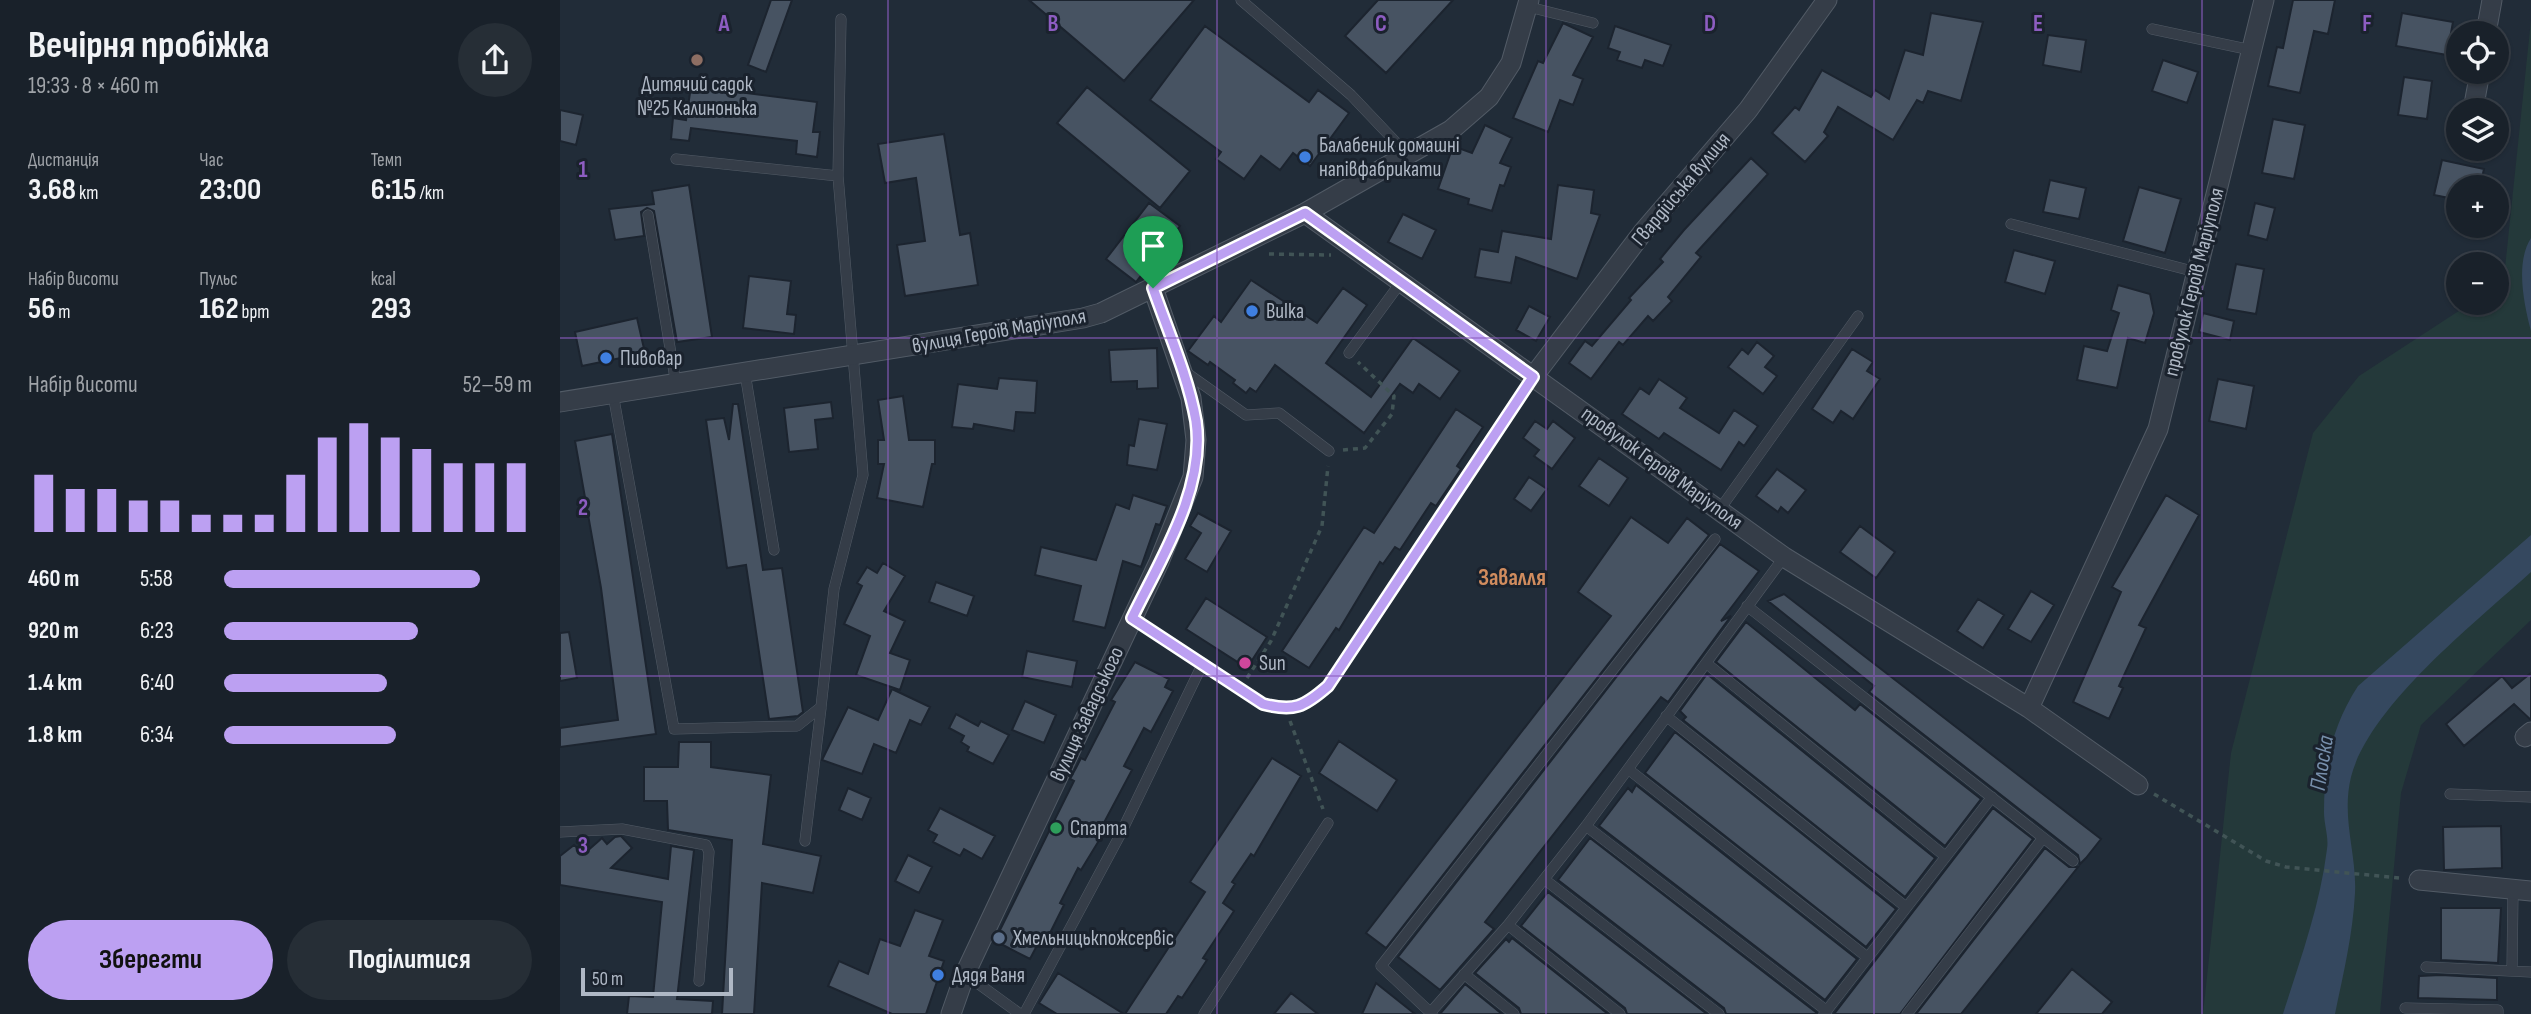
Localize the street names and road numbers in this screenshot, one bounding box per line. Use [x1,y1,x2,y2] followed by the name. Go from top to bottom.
[1626,127,1736,251] street label: Гвардійська вулиця
[2159,185,2229,379] street label: провулок Героїв Маріуполя
[910,303,1088,359] street label: вулиця Героїв Маріуполя
[1577,401,1747,535] street label: провулок Героїв Маріуполя
[1045,643,1129,785] street label: вулиця Завадського

